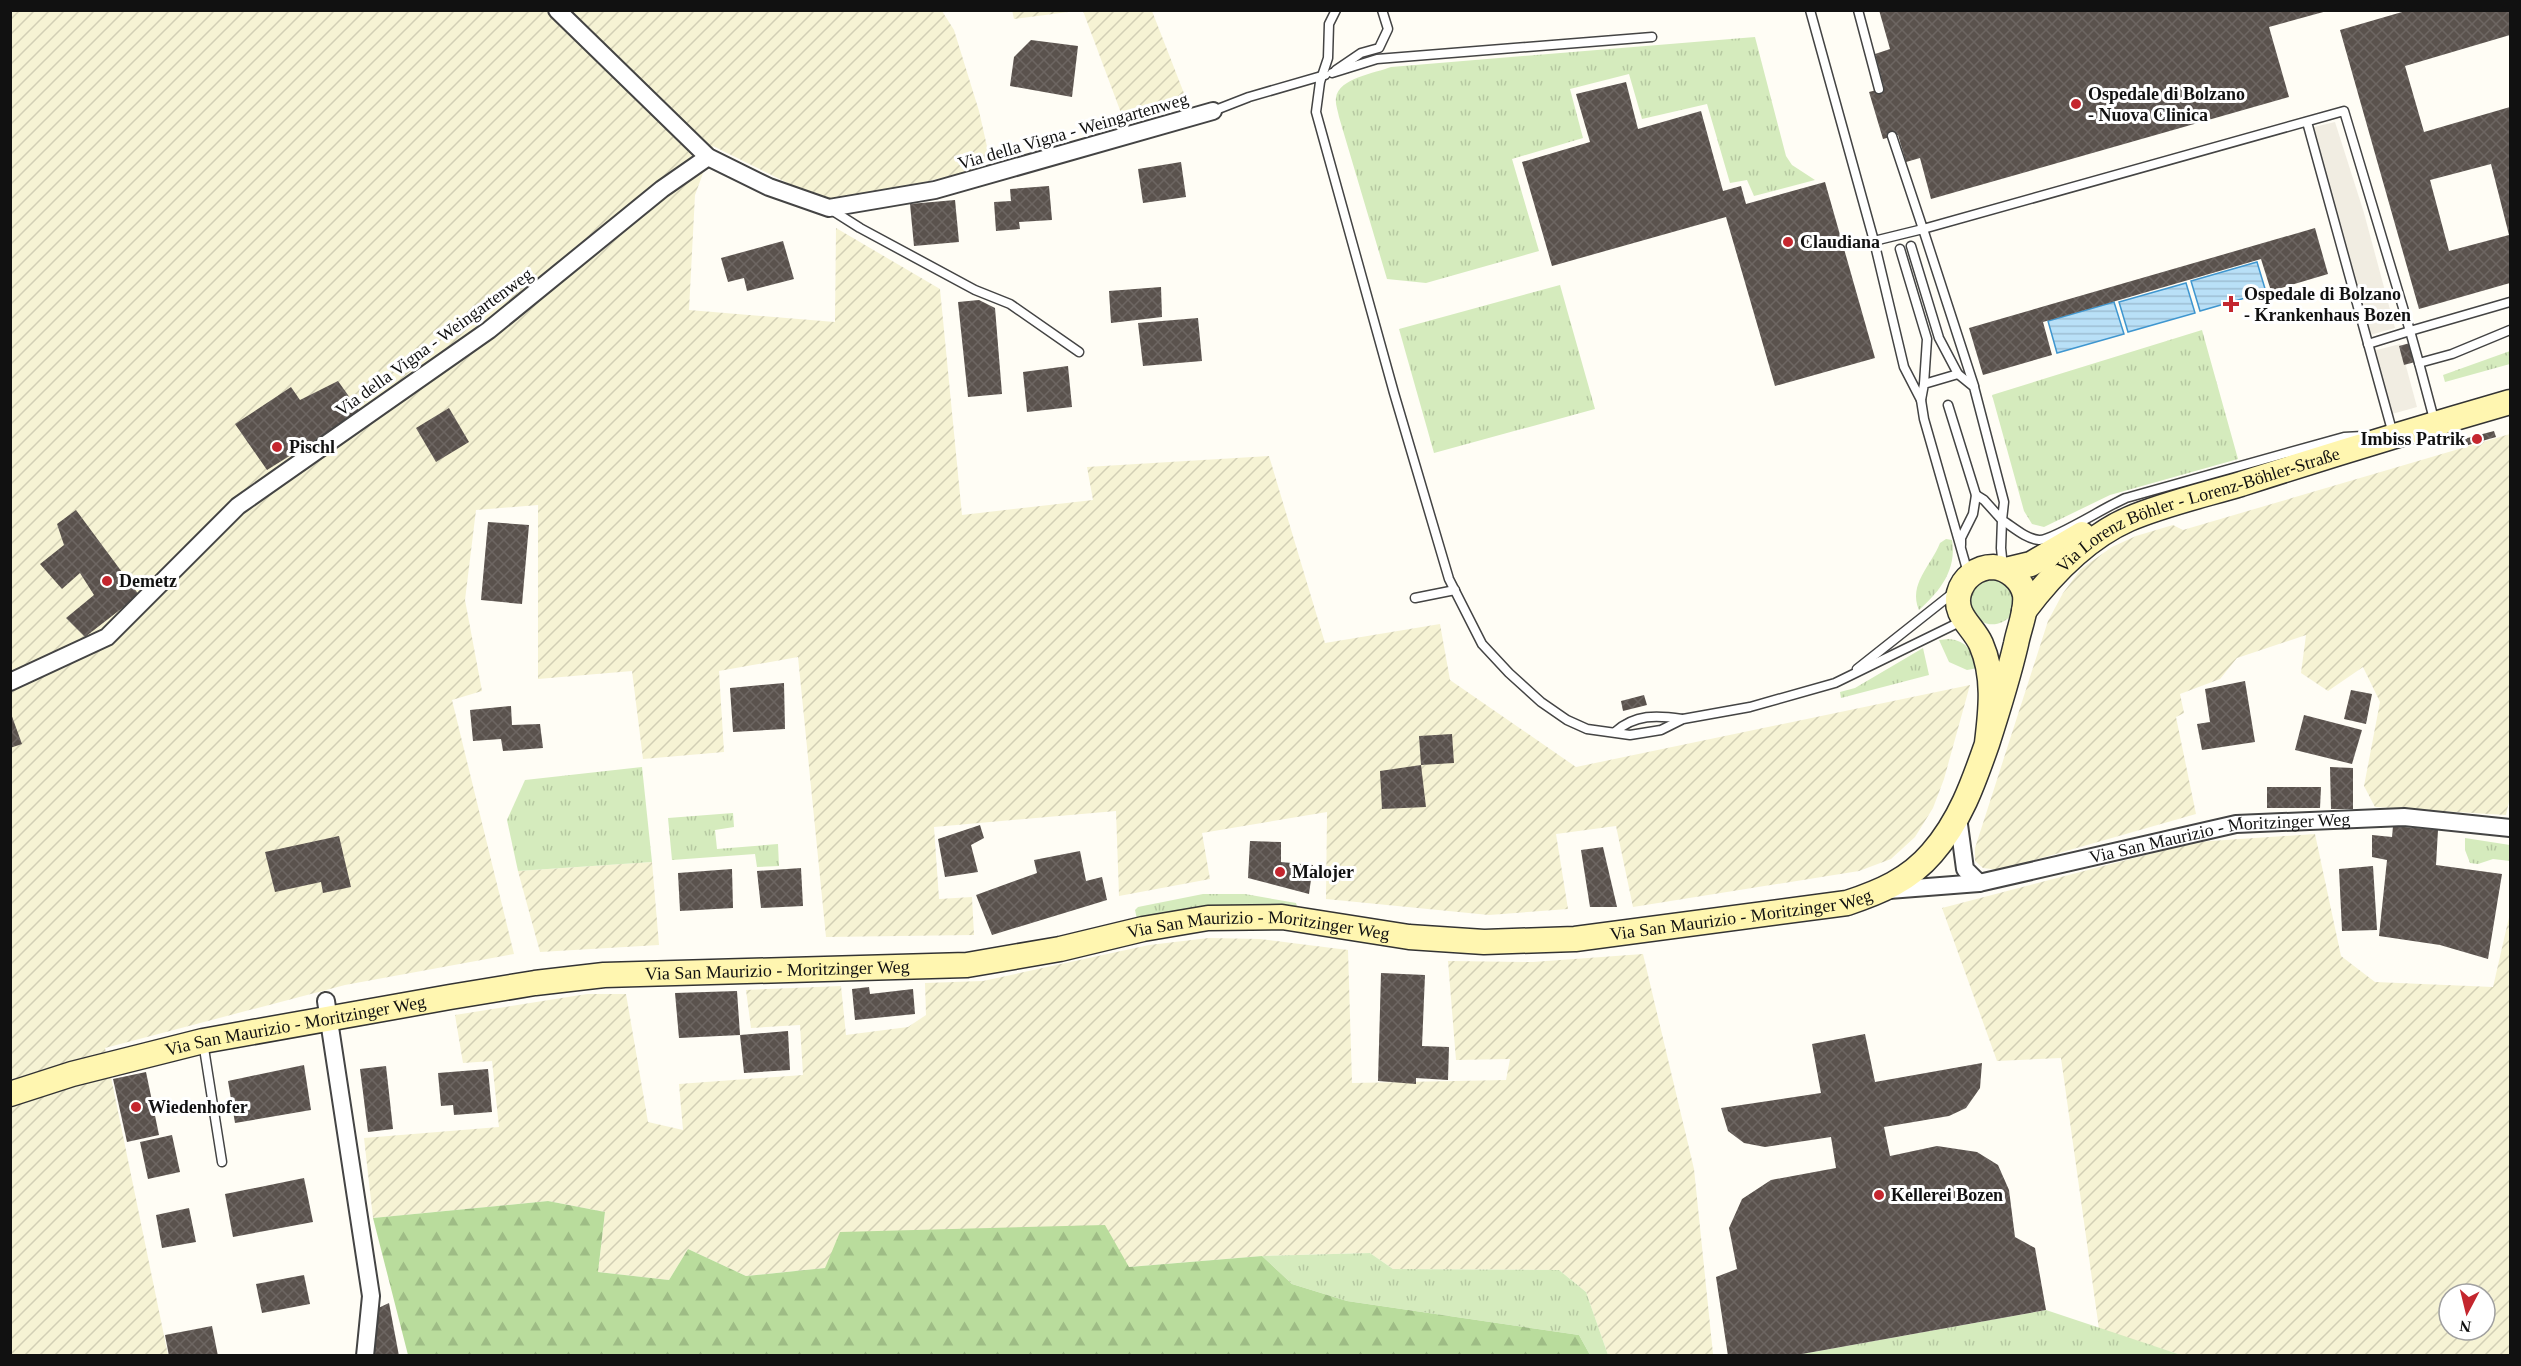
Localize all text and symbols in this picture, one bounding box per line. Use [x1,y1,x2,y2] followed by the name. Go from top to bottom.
[2088,84,2245,125] place label: Ospedale di Bolzano - Nuova Clinica
[956,88,1190,174] street label: Via della Vigna - Weingartenweg
[2069,97,2083,111] marker: Ospedale di Bolzano - Nuova Clinica
[1800,232,1880,252] place label: Claudiana
[1781,235,1795,249] marker: Claudiana
[332,264,536,420] street label: Via della Vigna - Weingartenweg
[2244,284,2411,325] place label: Ospedale di Bolzano - Krankenhaus Bozen
[2222,295,2240,313] marker: Ospedale di Bolzano - Krankenhaus Bozen
[2360,429,2465,449] place label: Imbiss Patrik
[2470,432,2484,446] marker: Imbiss Patrik
[289,437,335,457] place label: Pischl
[270,440,284,454] marker: Pischl
[2052,443,2342,577] street label: Via Lorenz Böhler - Lorenz-Böhler-Straße
[119,571,177,591] place label: Demetz
[100,574,114,588] marker: Demetz
[2087,809,2351,867] street label: Via San Maurizio - Moritzinger Weg
[1292,862,1354,882] place label: Malojer
[1273,865,1287,879] marker: Malojer
[1609,885,1875,944] street label: Via San Maurizio - Moritzinger Weg
[1125,907,1391,944] street label: Via San Maurizio - Moritzinger Weg
[645,957,910,984] street label: Via San Maurizio - Moritzinger Weg
[163,991,427,1060] street label: Via San Maurizio - Moritzinger Weg
[148,1097,248,1117] place label: Wiedenhofer
[129,1100,143,1114] marker: Wiedenhofer
[1891,1185,2003,1205] place label: Kellerei Bozen
[1872,1188,1886,1202] marker: Kellerei Bozen
[2437,1282,2497,1342] north arrow
[2458,1317,2472,1336] text: N

